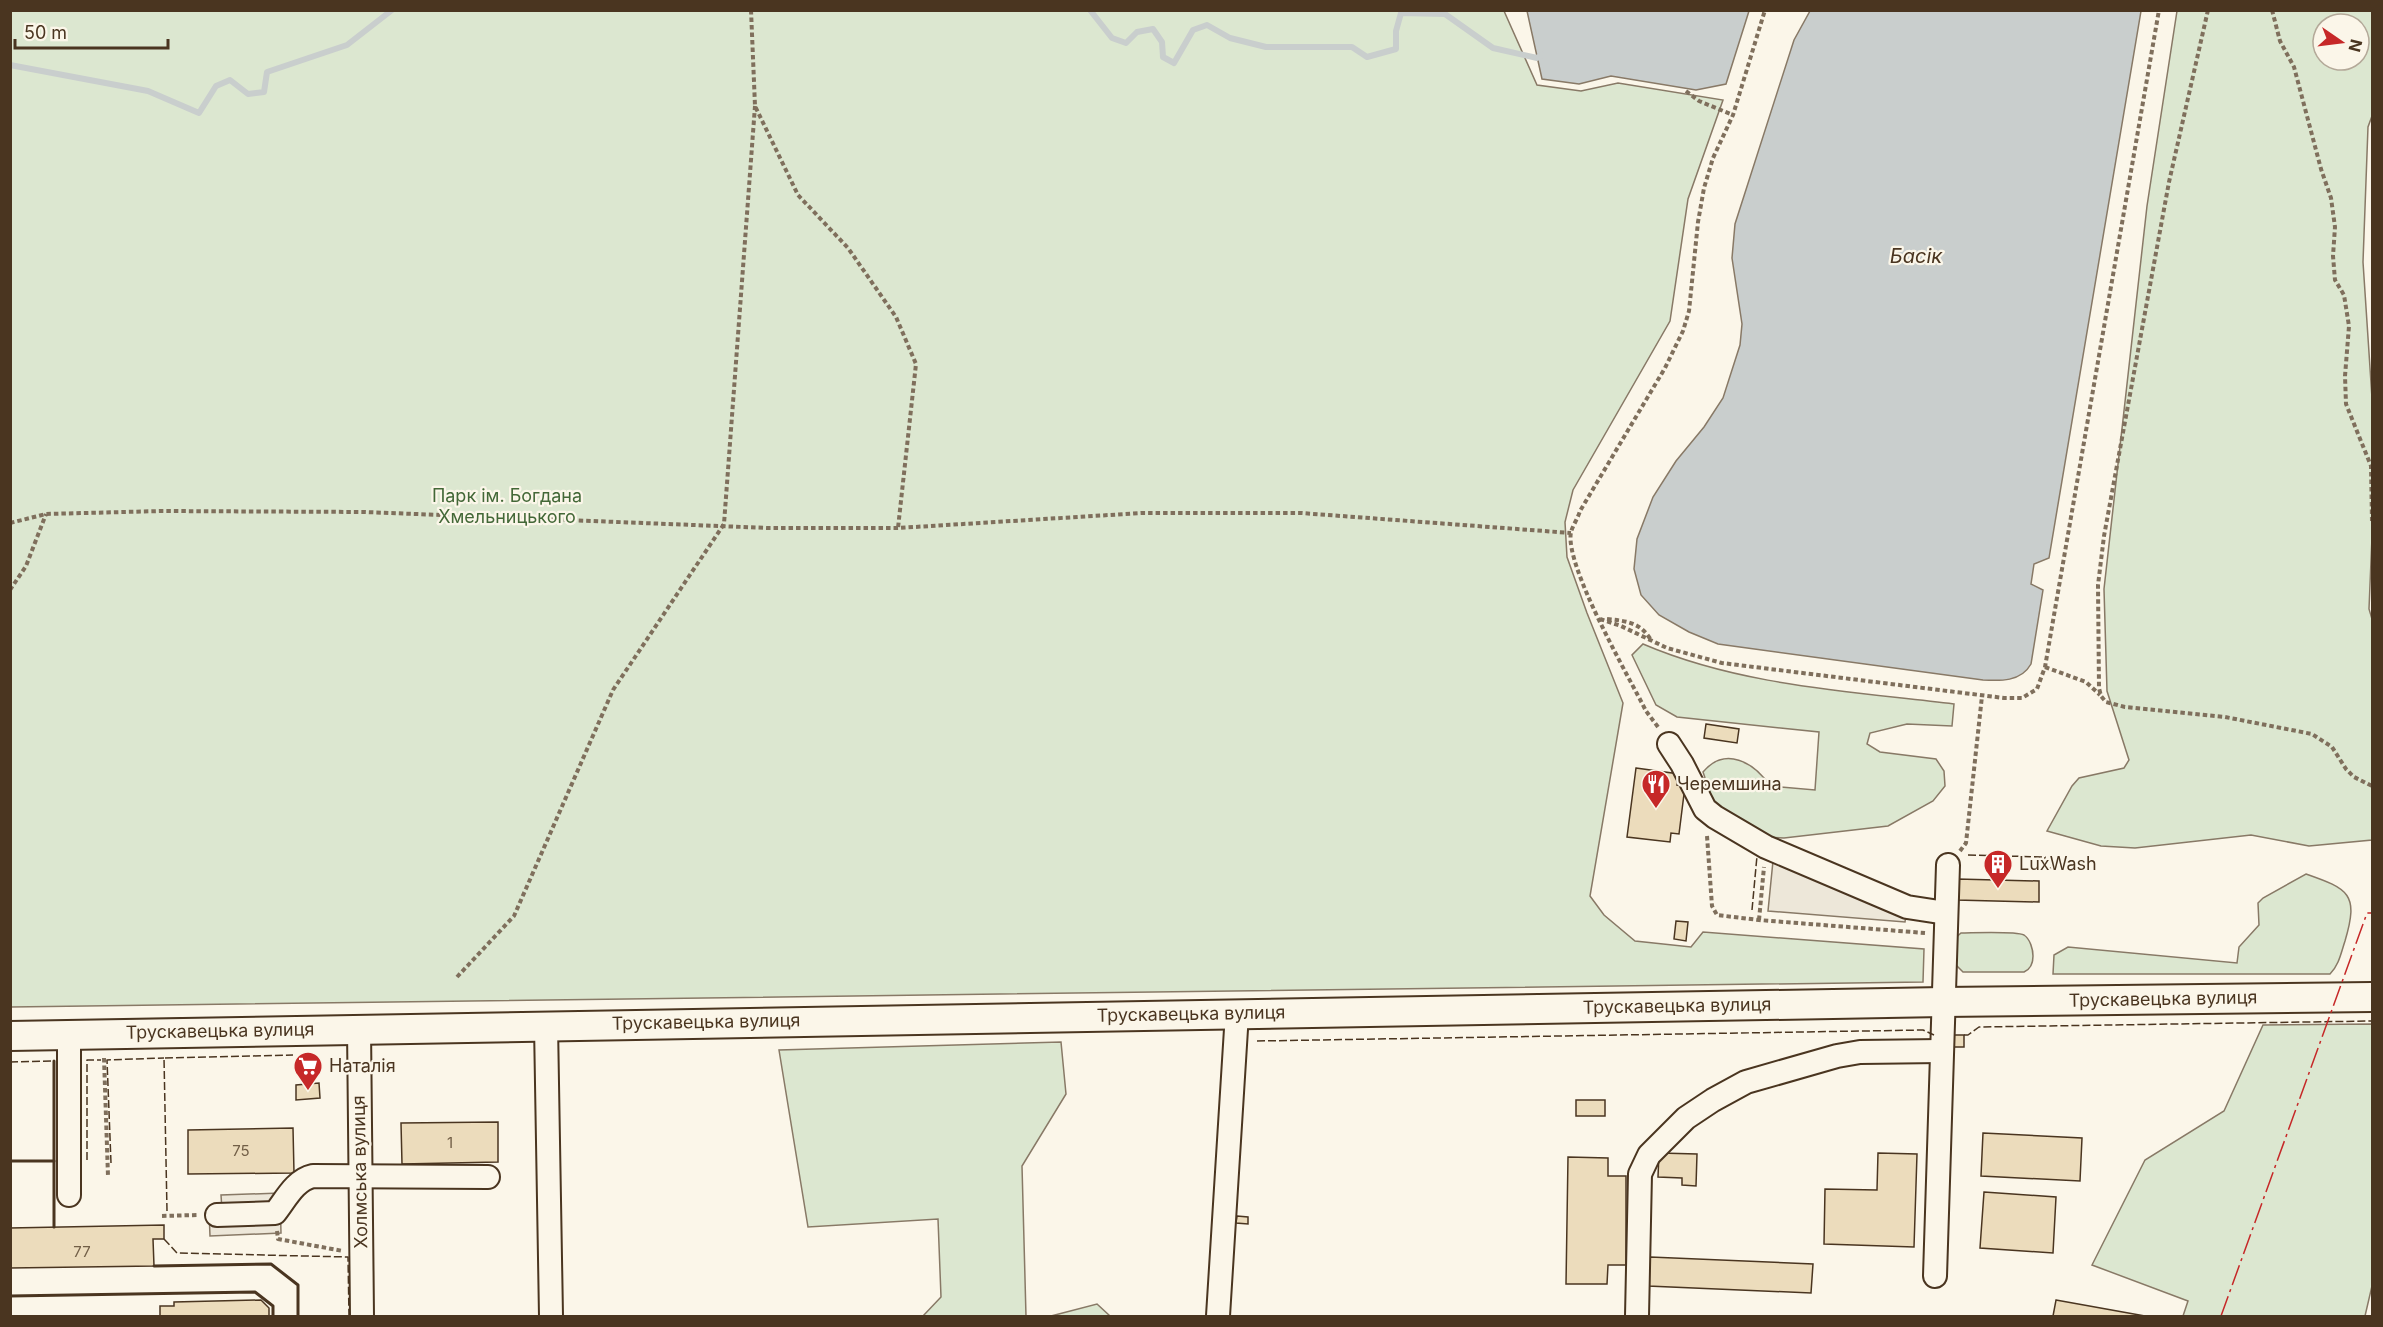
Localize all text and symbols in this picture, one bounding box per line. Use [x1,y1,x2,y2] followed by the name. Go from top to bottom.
[15,12,168,50] scale bar
[2311,12,2371,72] north arrow
[24,22,67,43] text: 50 m
[2344,37,2367,54] text: N
[1890,244,1943,268] water label: Басік
[432,485,582,527] park label: Парк ім. Богдана Хмельницького
[1640,768,1672,810] restaurant icon: Черемшина
[1677,773,1782,794] place label: Черемшина
[1982,848,2014,890] building icon: LuxWash
[2019,853,2097,874] place label: LuxWash
[2068,986,2258,1011] street label: Трускавецька вулиця
[1582,993,1772,1018] street label: Трускавецька вулиця
[1096,1001,1286,1026] street label: Трускавецька вулиця
[611,1009,801,1034] street label: Трускавецька вулиця
[125,1018,315,1043] street label: Трускавецька вулиця
[292,1050,324,1092] supermarket icon: Наталія
[329,1055,396,1076] place label: Наталія
[348,1095,371,1249] street label: Холмська вулиця
[447,1133,453,1152] house number: 1
[232,1141,250,1160] house number: 75
[73,1242,91,1261] house number: 77

